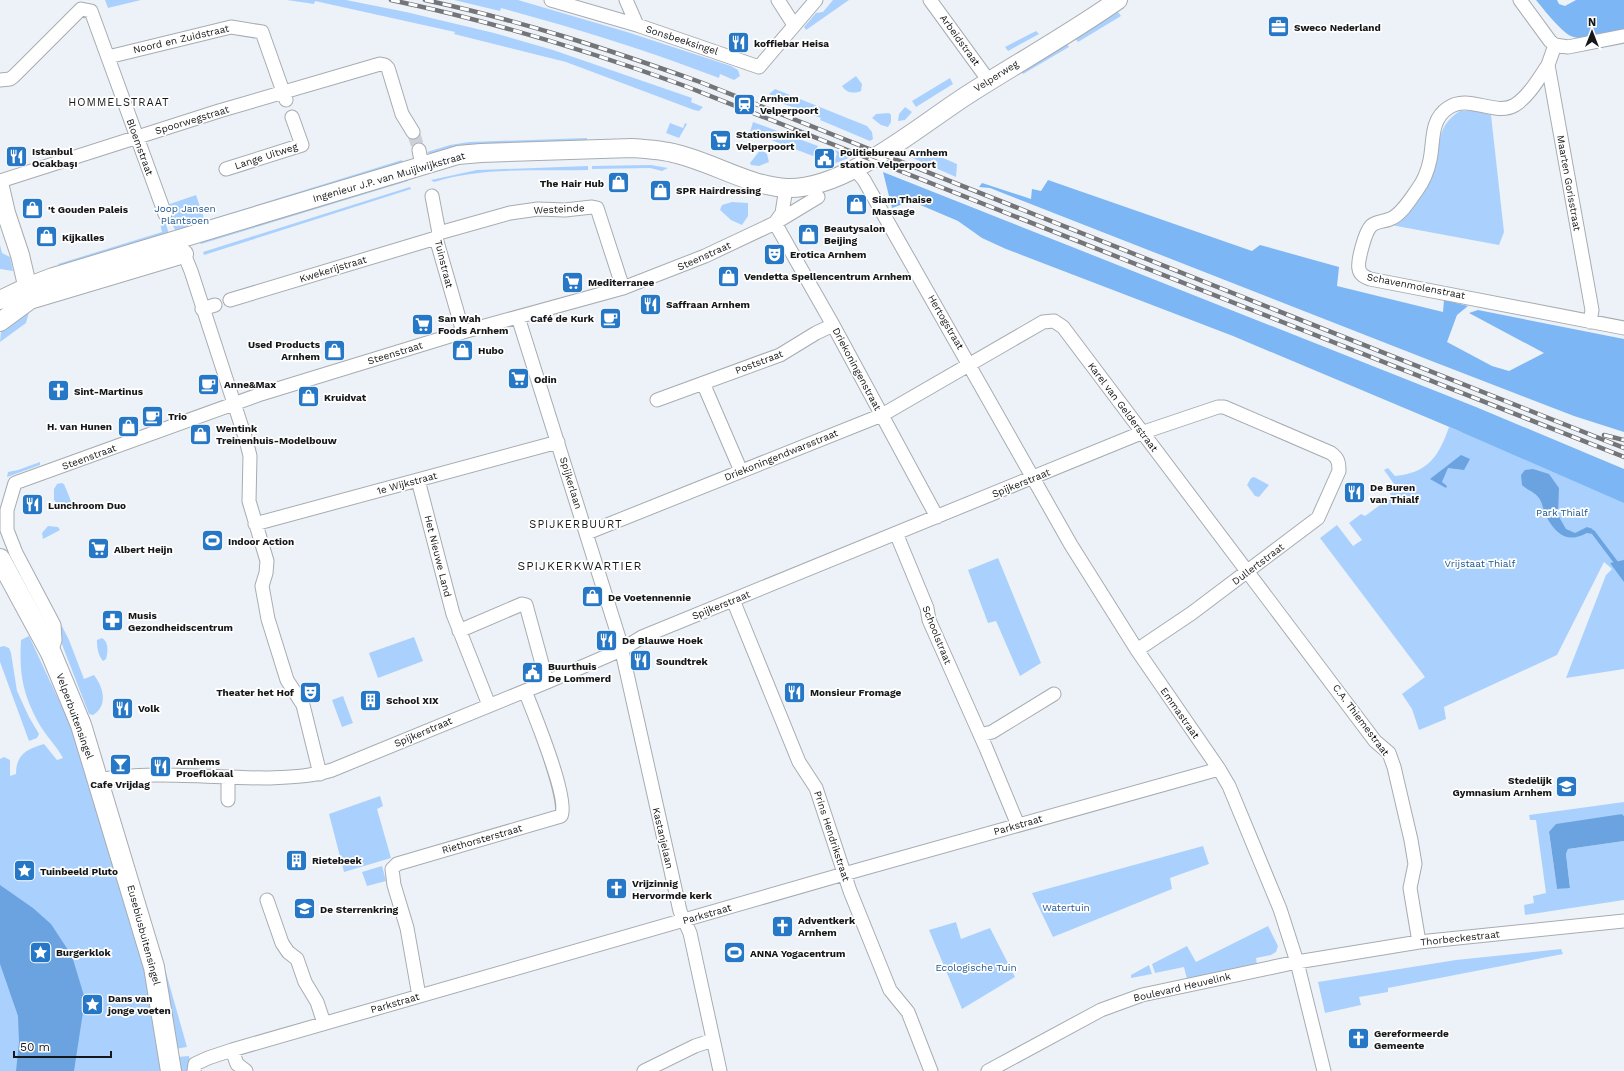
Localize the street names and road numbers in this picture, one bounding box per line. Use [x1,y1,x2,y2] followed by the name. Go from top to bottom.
[938,12,983,68] street label: Arbeidstraat
[132,22,231,55] street label: Noord en Zuidstraat
[644,23,720,57] street label: Sonsbeeksingel
[972,58,1021,94] street label: Velperweg
[154,103,231,136] street label: Spoorwegstraat
[125,117,156,178] street label: Bloemstraat
[1555,134,1583,233] street label: Maarten Gorisstraat
[233,140,299,171] street label: Lange Uitweg
[312,150,467,204] street label: Ingenieur J.P. van Muijlwijkstraat
[533,202,585,216] street label: Westeinde
[433,239,455,290] street label: Tuinstraat
[676,239,733,273] street label: Steenstraat
[298,253,369,284] street label: Kwekerijstraat
[1366,271,1467,301] street label: Schavenmolenstraat
[926,293,966,352] street label: Hertogstraat
[831,326,884,413] street label: Driekoningenstraat
[366,339,425,367] street label: Steenstraat
[734,348,785,376] street label: Poststraat
[1086,360,1161,454] street label: Karel van Gelderstraat
[723,427,840,483] street label: Driekoningendwarsstraat
[60,442,118,472] street label: Steenstraat
[558,456,584,510] street label: Spijkerlaan
[990,466,1052,500] street label: Spijkerstraat
[376,469,439,496] street label: 1e Wijkstraat
[423,514,453,598] street label: Het Nieuwe Land
[1230,540,1287,587] street label: Dullertstraat
[690,588,752,622] street label: Spijkerstraat
[920,604,954,667] street label: Schoolstraat
[54,672,96,760] street label: Velperbuitensingel
[1331,682,1392,758] street label: C.A. Thiemestraat
[1158,685,1202,741] street label: Emmastraat
[392,715,454,749] street label: Spijkerstraat
[812,789,852,883] street label: Prins Hendrikstraat
[651,806,675,870] street label: Kastanjelaan
[992,813,1044,837] street label: Parkstraat
[441,822,524,856] street label: Riethorsterstraat
[125,884,163,986] street label: Eusebiusbuitensingel
[681,902,733,926] street label: Parkstraat
[1420,928,1501,948] street label: Thorbeckestraat
[1132,970,1232,1004] street label: Boulevard Heuvelink
[369,991,421,1015] street label: Parkstraat

